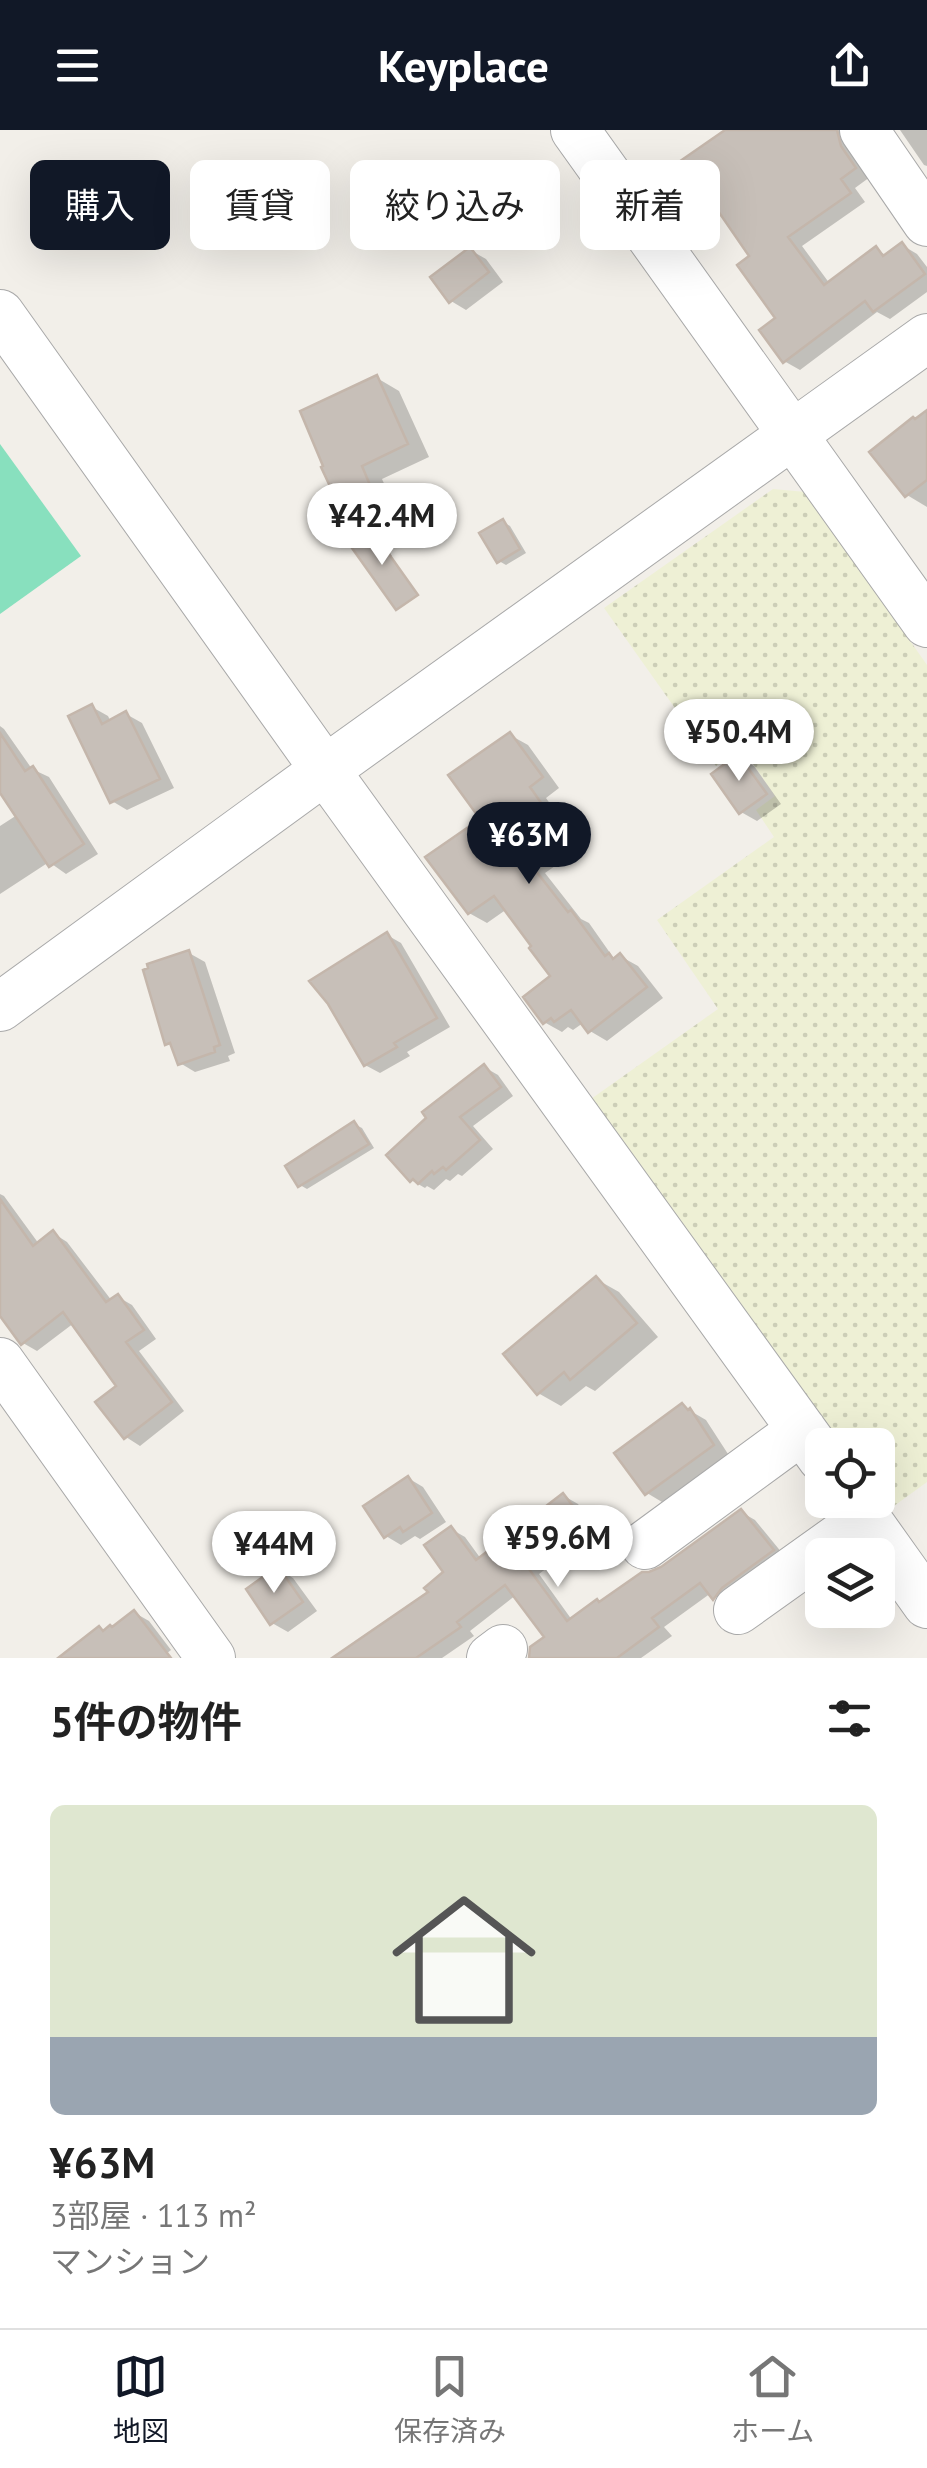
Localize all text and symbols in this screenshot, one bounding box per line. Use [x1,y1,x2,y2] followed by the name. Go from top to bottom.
[378,36,549,94] text: Keyplace
[50,38,105,93] icon: menu
[822,38,877,93] icon: share
[30,160,170,250] chip: 購入
[190,160,330,250] chip: 賃貸
[350,160,560,250] chip: 絞り込み
[580,160,720,250] chip: 新着
[301,483,463,568] pin: ¥42.4M
[329,494,435,536] text: ¥42.4M
[658,699,820,784] pin: ¥50.4M
[686,710,792,752] text: ¥50.4M
[470,802,588,887] pin: ¥63M
[489,813,569,855] text: ¥63M
[805,1428,895,1628] map controls
[805,1428,895,1518] button: locate
[477,1505,639,1590] pin: ¥59.6M
[215,1511,333,1596] pin: ¥44M
[505,1516,611,1558] text: ¥59.6M
[234,1522,314,1564] text: ¥44M
[805,1538,895,1628] button: layers
[822,1691,877,1746] icon: filters
[50,1694,242,1749] text: 5件の物件
[374,1870,554,2050] icon: home
[50,2135,155,2190] text: ¥63M
[50,2194,257,2236] text: 3部屋 · 113 m²
[50,2240,210,2282] text: マンション
[113,2349,169,2449] tab: 地図
[394,2349,506,2449] tab: 保存済み
[731,2349,814,2449] tab: ホーム

